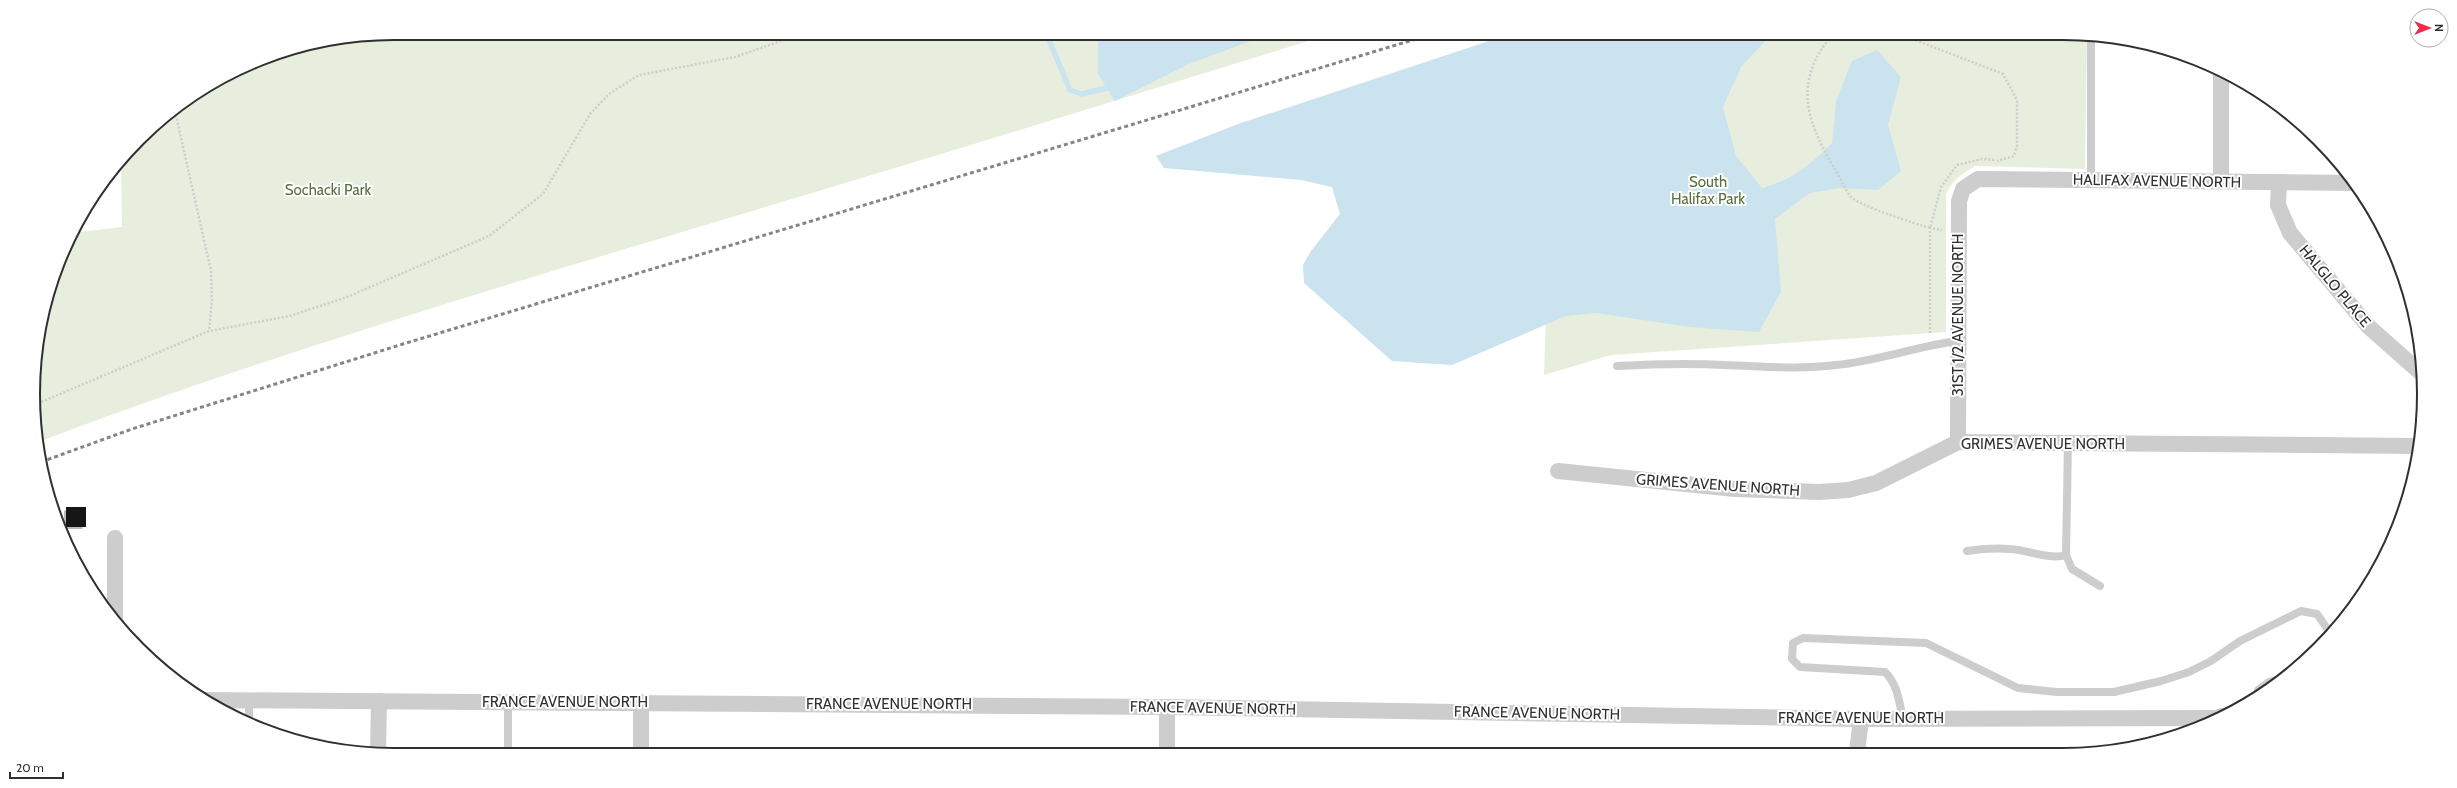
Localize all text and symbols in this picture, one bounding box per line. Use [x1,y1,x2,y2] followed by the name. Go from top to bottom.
[2409,8,2449,48] north arrow
[2432,24,2446,32] text: N
[2073,171,2241,191] street label: HALIFAX AVENUE NORTH
[1671,173,1745,208] park label: South Halifax Park
[285,181,371,199] park label: Sochacki Park
[1949,234,1967,396] street label: 31ST 1/2 AVENUE NORTH
[2295,241,2375,331] street label: HALGLO PLACE
[1961,435,2125,453] street label: GRIMES AVENUE NORTH
[1636,470,1800,500] street label: GRIMES AVENUE NORTH
[482,693,648,711] street label: FRANCE AVENUE NORTH
[806,695,972,713] street label: FRANCE AVENUE NORTH
[1130,698,1296,718] street label: FRANCE AVENUE NORTH
[1454,703,1620,723] street label: FRANCE AVENUE NORTH
[1778,709,1944,727] street label: FRANCE AVENUE NORTH
[10,754,63,780] scale bar
[16,760,44,775] text: 20 m

